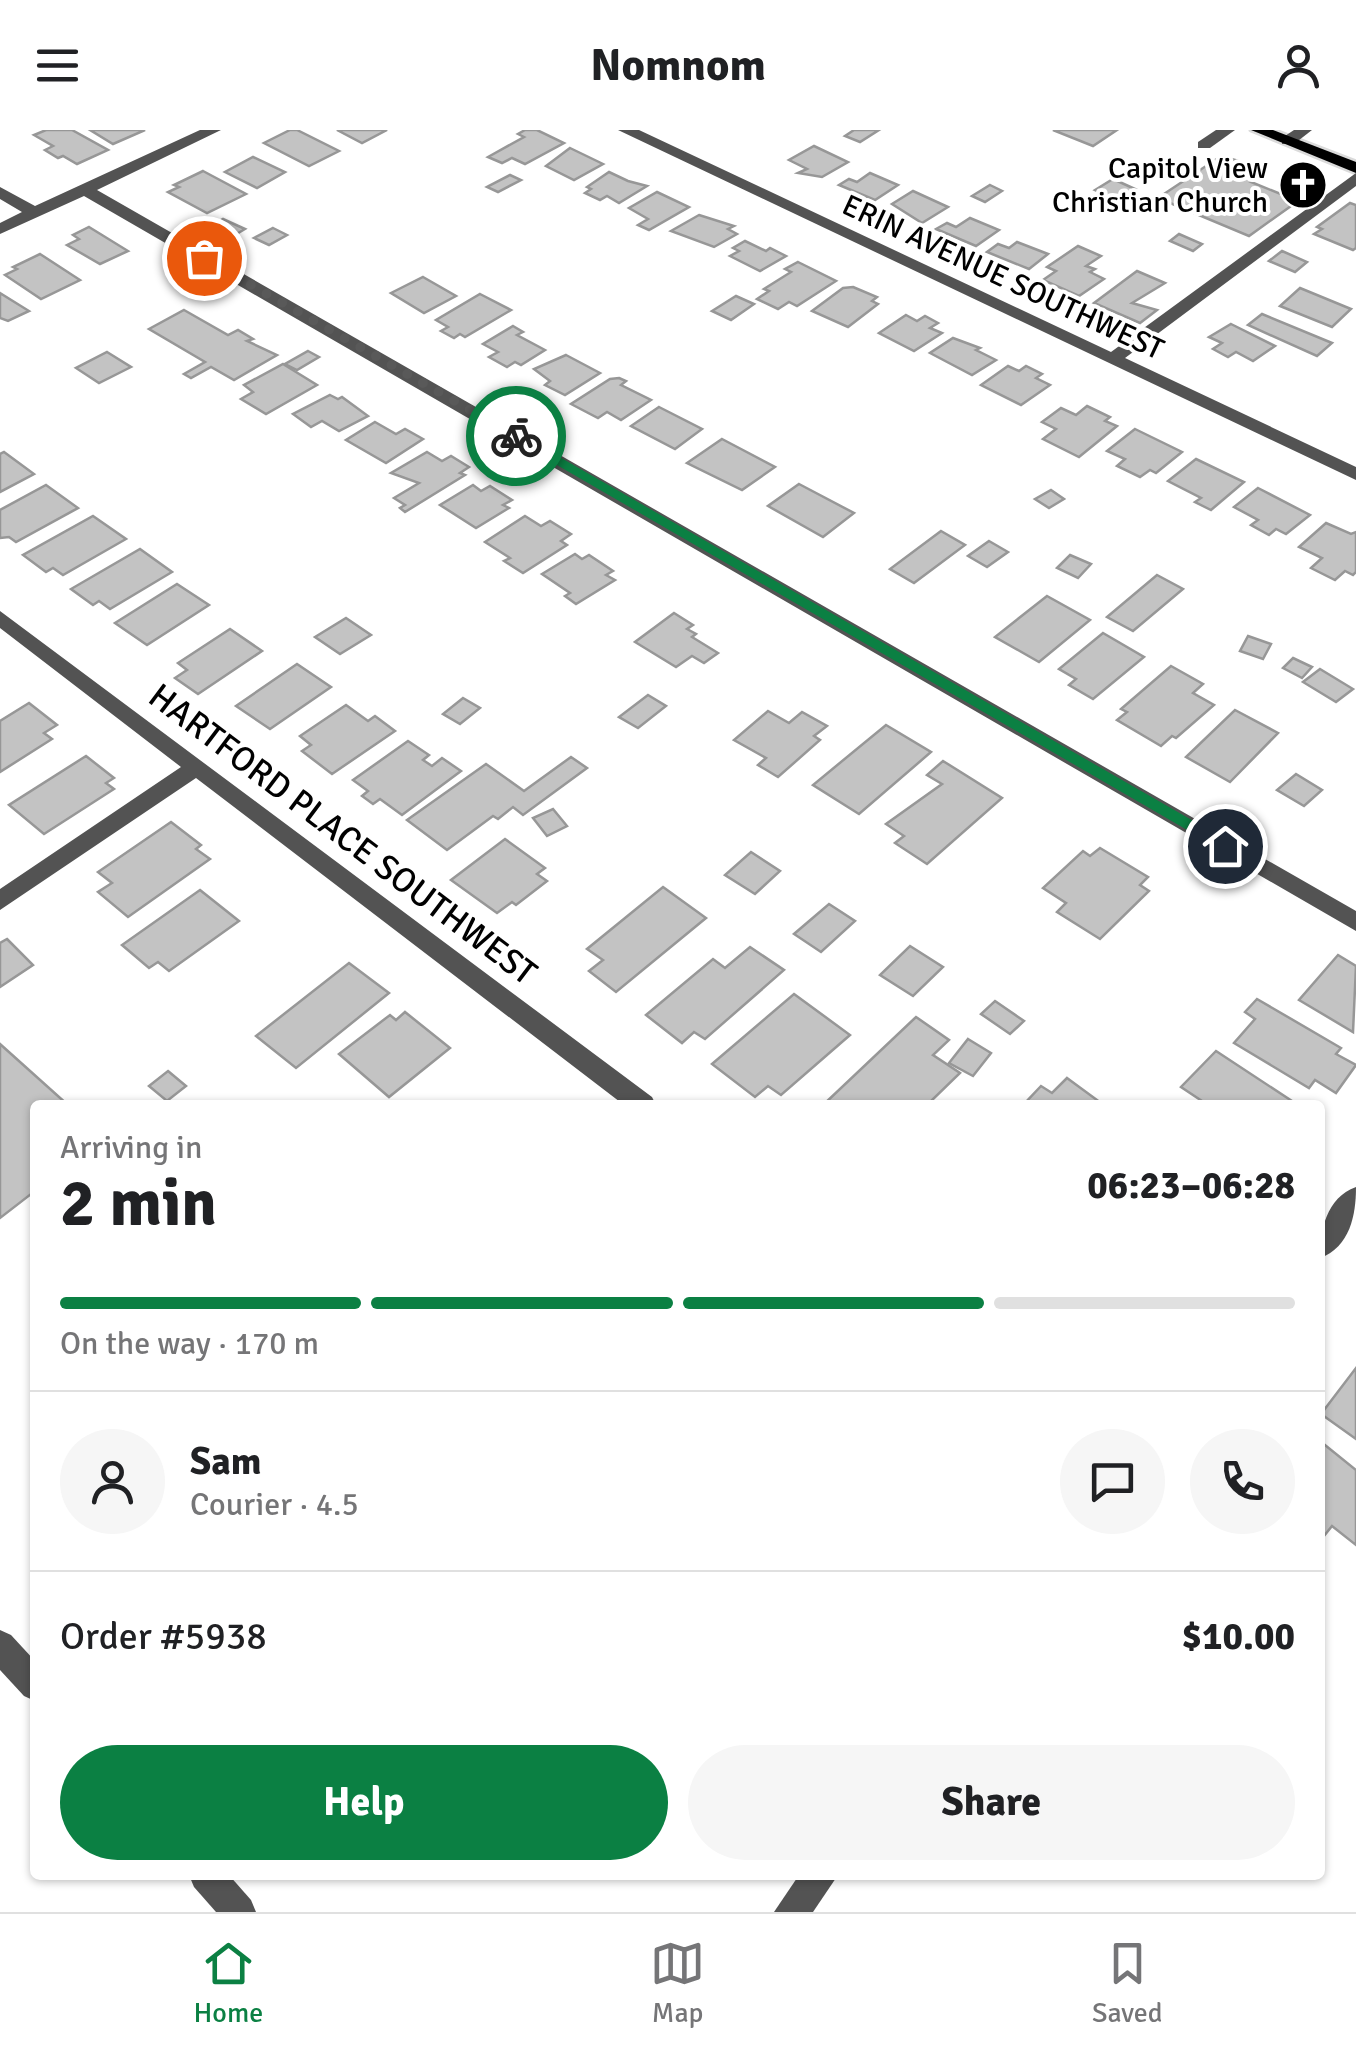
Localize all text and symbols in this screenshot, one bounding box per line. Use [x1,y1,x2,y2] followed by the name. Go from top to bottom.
[30,38,85,93] icon: menu
[590,38,766,93] text: Nomnom
[1271,38,1326,93] icon: person
[1052,150,1268,221] place label: Capitol View Christian Church
[1277,159,1329,211] church icon: Capitol View Christian Church
[836,187,1170,368] street label: ERIN AVENUE SOUTHWEST
[162,216,247,301] pin
[177,231,232,286] icon: bag
[466,386,566,486] courier
[489,409,544,464] icon: bike
[140,674,545,994] street label: HARTFORD PLACE SOUTHWEST
[1183,804,1268,889] pin
[1198,819,1253,874] icon: home
[60,1128,202,1167] text: Arriving in
[1087,1162,1295,1209] text: 06:23–06:28
[60,1164,217,1244] text: 2 min
[60,1324,319,1363] text: On the way · 170 m
[60,1429,165,1534] button: person
[1060,1429,1165,1534] button: chat
[1190,1429,1295,1534] button: phone
[190,1438,261,1485] text: Sam
[190,1485,359,1524] text: Courier · 4.5
[60,1613,267,1660] text: Order #5938
[1182,1613,1295,1660] text: $10.00
[60,1745,668,1860] button: Help
[688,1745,1295,1860] button: Share
[193,1936,263,2030] tab: Home
[650,1936,705,2030] tab: Map
[1092,1936,1163,2030] tab: Saved

